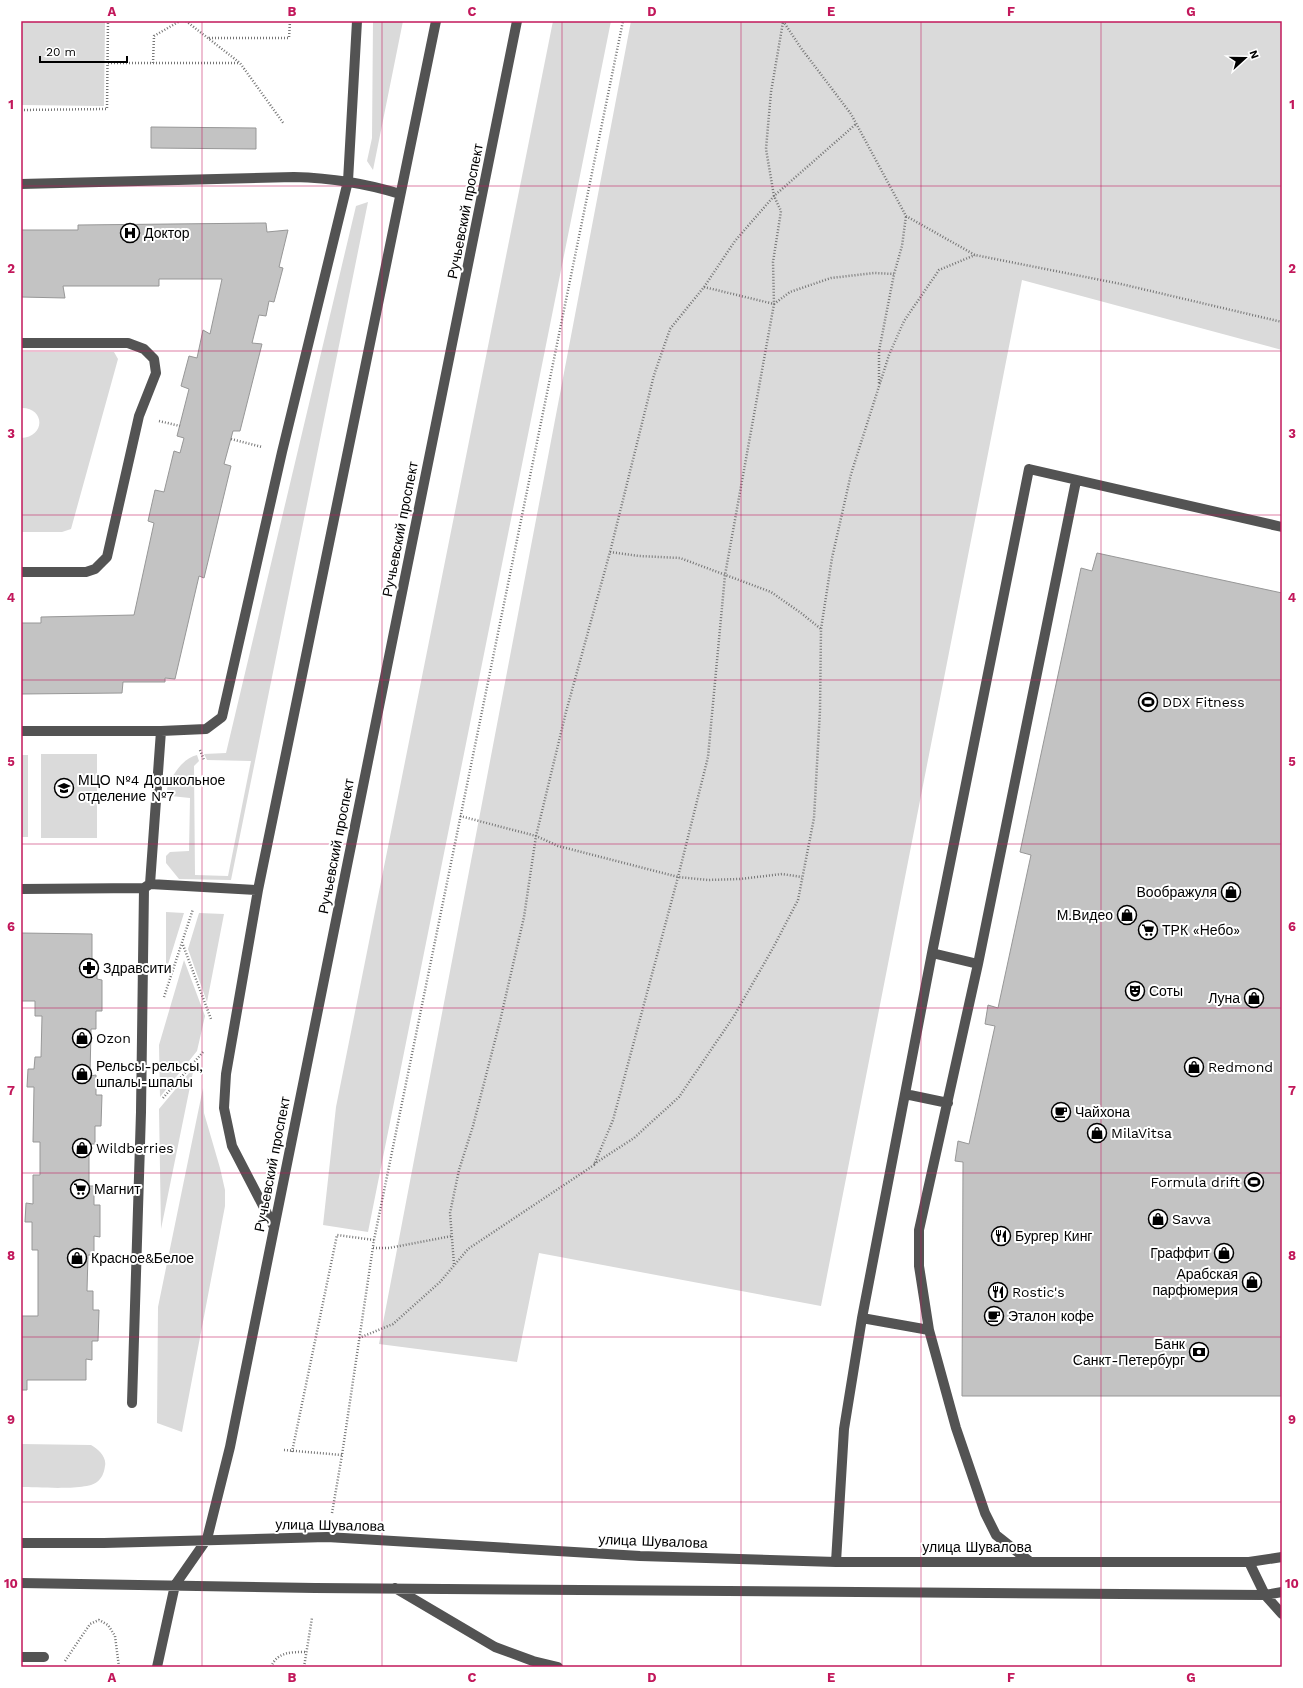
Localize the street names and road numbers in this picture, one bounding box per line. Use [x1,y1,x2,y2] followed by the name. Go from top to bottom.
[444,141,486,280] street label: Ручьевский проспект
[379,459,421,598] street label: Ручьевский проспект
[315,776,357,915] street label: Ручьевский проспект
[251,1094,293,1233] street label: Ручьевский проспект
[275,1516,385,1534] street label: улица Шувалова
[598,1531,708,1551] street label: улица Шувалова
[922,1539,1032,1555] street label: улица Шувалова

